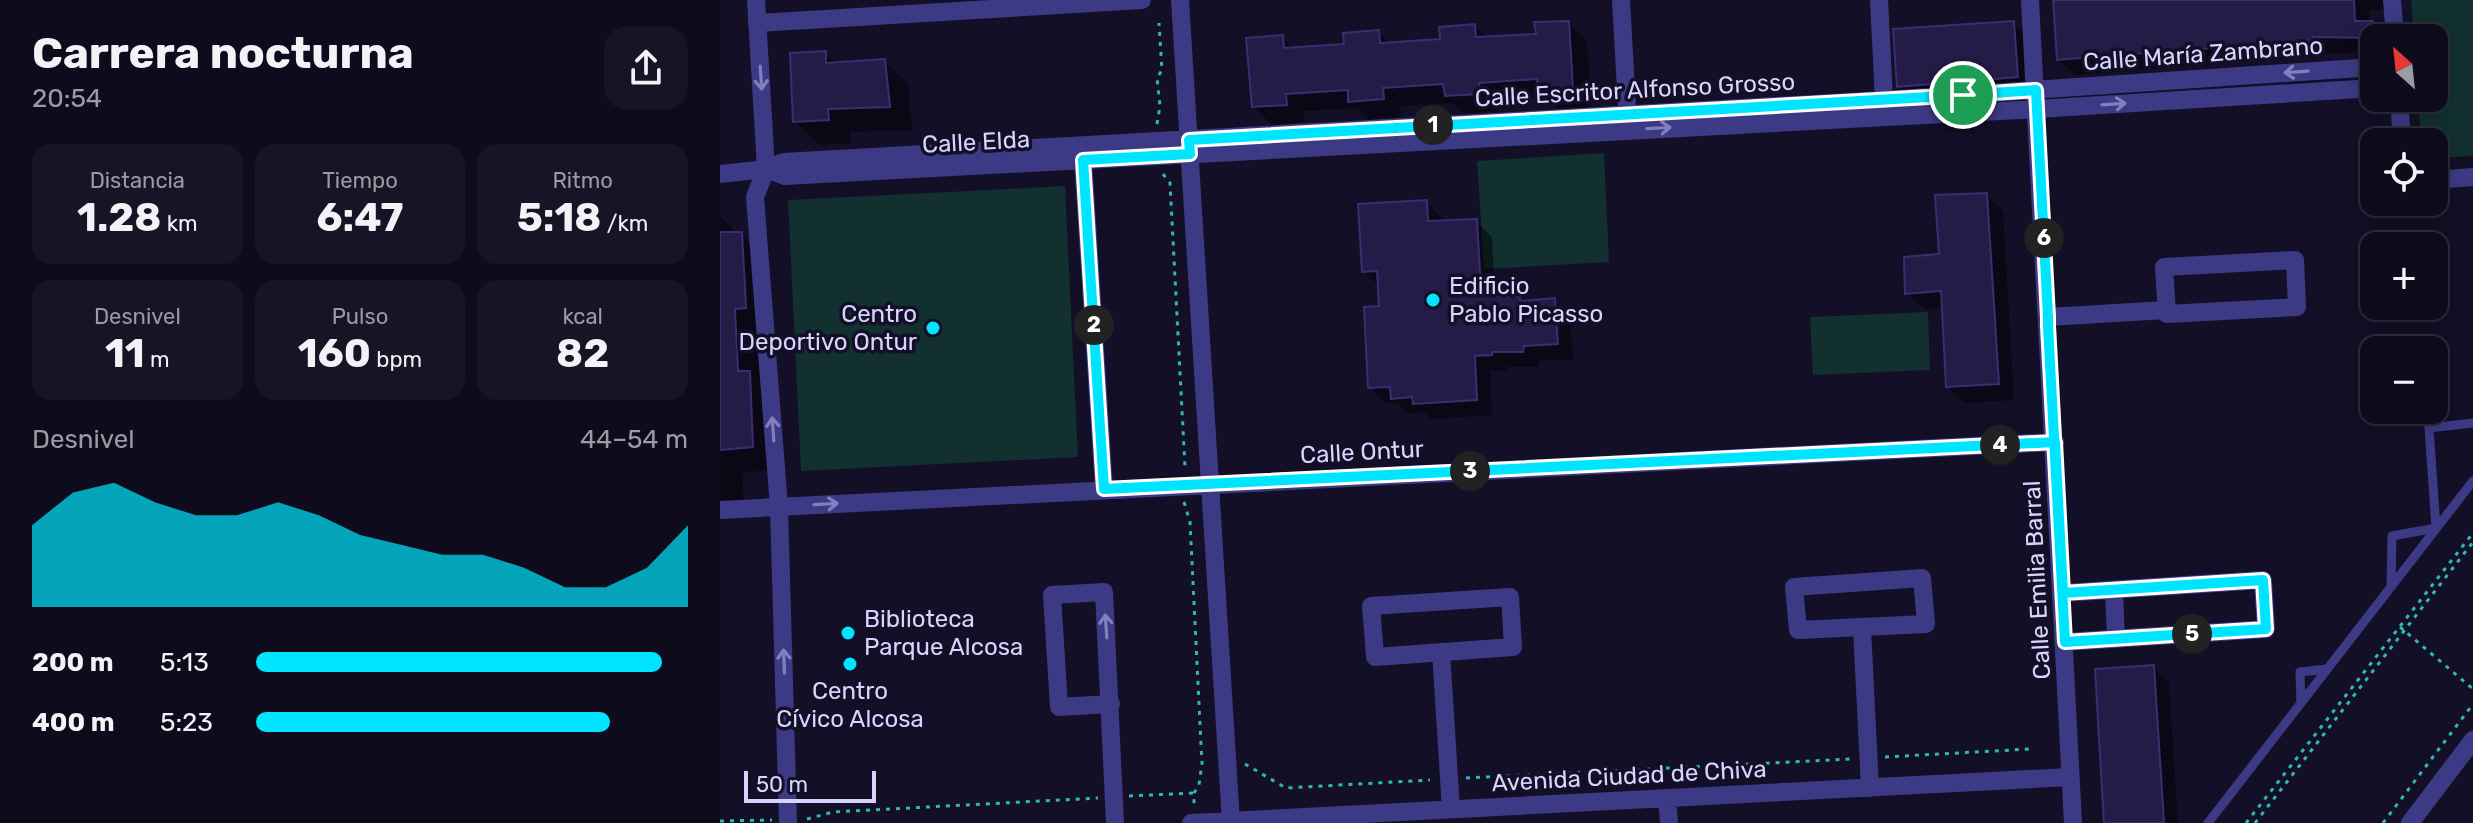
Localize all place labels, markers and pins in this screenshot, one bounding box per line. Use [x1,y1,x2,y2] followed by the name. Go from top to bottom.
[1929,61,1997,129] pin
[1413,105,1453,145] pin: 1
[2024,218,2064,258] pin: 6
[1449,272,1603,328] place label: Edificio Pablo Picasso
[1424,291,1442,309] marker: Edificio Pablo Picasso
[739,300,917,356] place label: Centro Deportivo Ontur
[1074,305,1114,345] pin: 2
[924,319,942,337] marker: Centro Deportivo Ontur
[1980,425,2020,465] pin: 4
[1450,451,1490,491] pin: 3
[864,605,1023,661] place label: Biblioteca Parque Alcosa
[2172,614,2212,654] pin: 5
[839,624,857,642] marker: Biblioteca Parque Alcosa
[841,655,859,673] marker: Centro Cívico Alcosa
[776,677,924,733] place label: Centro Cívico Alcosa

